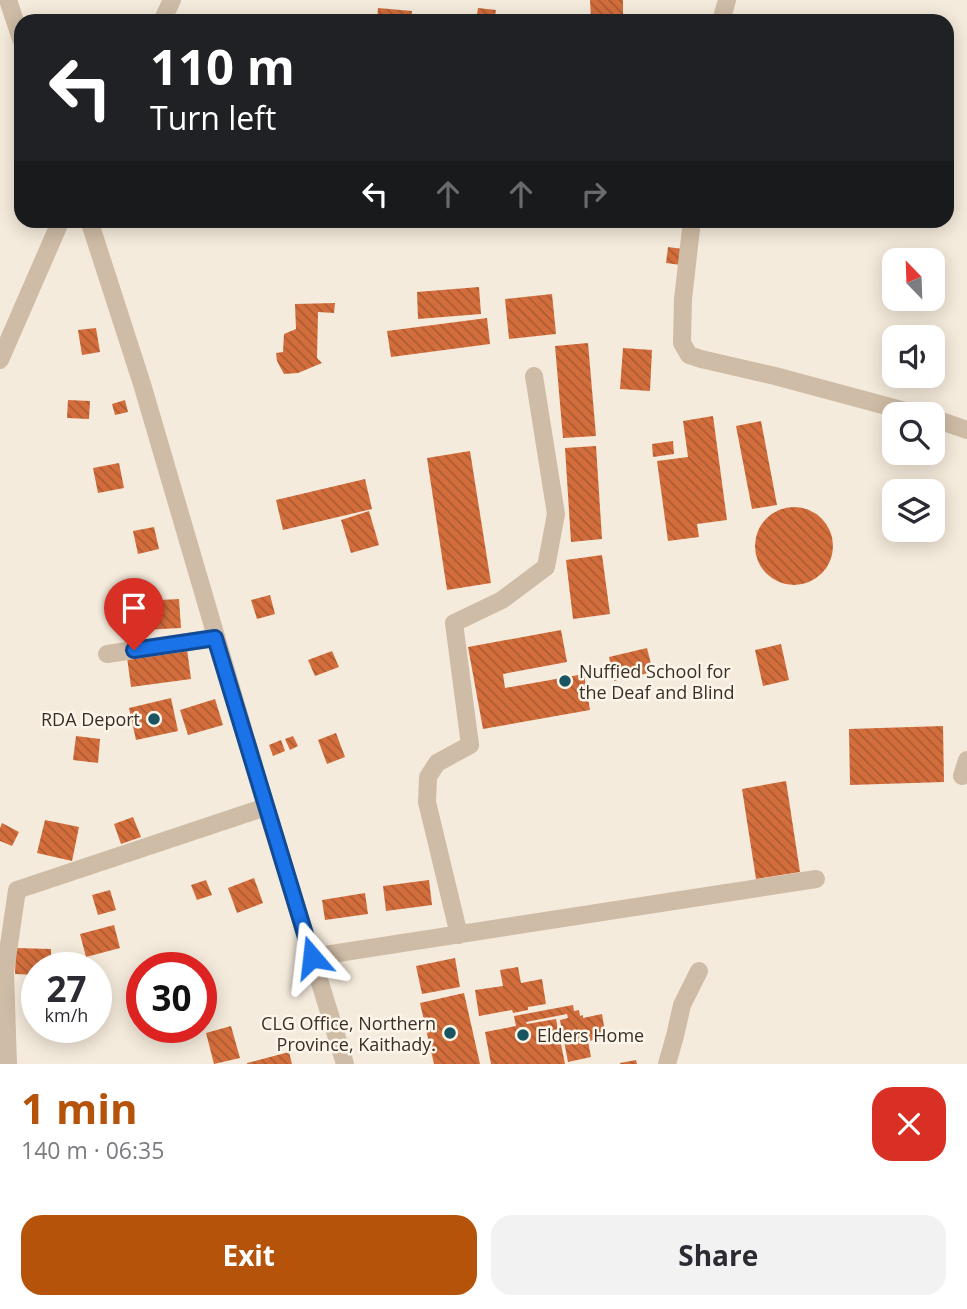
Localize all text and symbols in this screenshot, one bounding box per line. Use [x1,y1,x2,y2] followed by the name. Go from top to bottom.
[150,33,295,99] text: 110 m
[35,42,126,133] icon: left
[150,96,276,139] text: Turn left
[356,175,394,213] icon: left
[429,175,467,213] icon: ahead
[502,175,540,213] icon: ahead
[575,175,613,213] icon: right
[882,248,945,312] north arrow
[882,248,945,542] map controls
[882,325,945,388] button: sound
[882,402,945,465] button: search
[882,479,945,542] button: layers
[104,578,164,650] pin
[115,589,153,627] icon: arrive
[579,659,735,704] place label: Nuffied School for the Deaf and Blind
[557,673,573,689] marker: Nuffied School for the Deaf and Blind
[41,707,140,731] place label: RDA Deport
[146,711,162,727] marker: RDA Deport
[275,920,349,994] position arrow
[126,952,217,1043] speed limit sign: 30
[46,965,87,1012] text: 27
[45,1003,88,1027] text: km/h
[261,1011,436,1056] place label: CLG Office, Northern Province, Kaithady.
[537,1023,644,1047] place label: Elders Home
[442,1025,458,1041] marker: CLG Office, Northern Province, Kaithady.
[515,1027,531,1043] marker: Elders Home
[21,1079,138,1136] text: 1 min
[872,1087,946,1161] button: close
[21,1134,164,1166] text: 140 m · 06:35
[21,1215,477,1295] button: Exit
[491,1215,946,1295] button: Share

